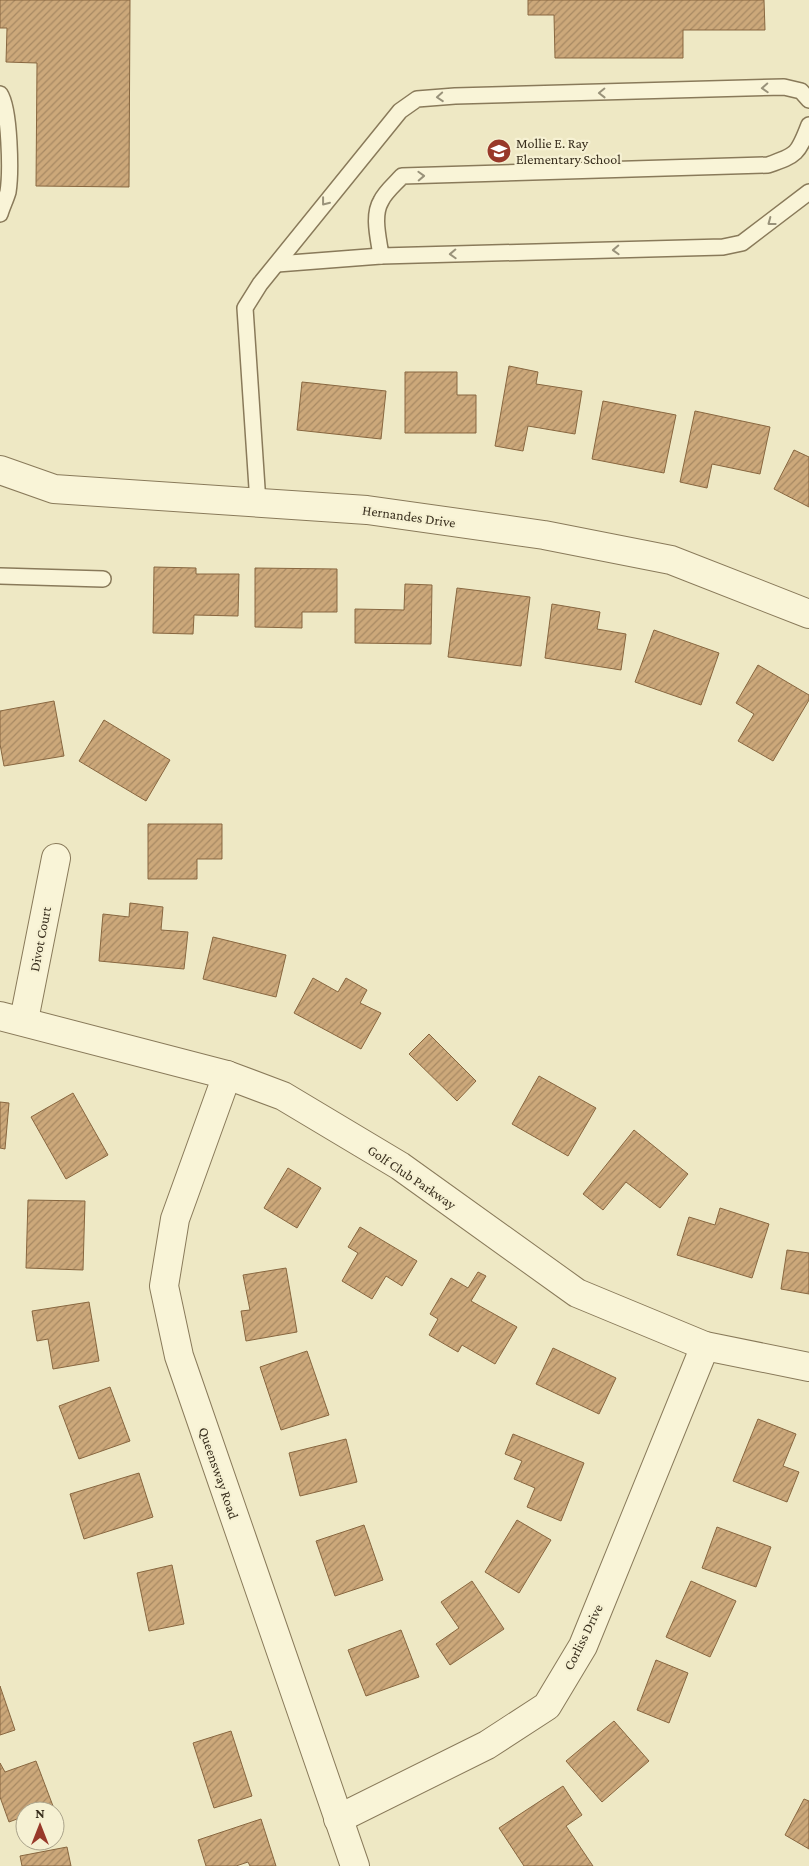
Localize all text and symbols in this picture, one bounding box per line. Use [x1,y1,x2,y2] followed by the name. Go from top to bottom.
[760,82,768,93] one-way arrow
[598,87,606,98] one-way arrow
[436,91,444,102] one-way arrow
[516,135,621,167] place label: Mollie E. Ray Elementary School
[486,138,512,164] school or university icon: Mollie E. Ray Elementary School
[417,171,425,181] one-way arrow
[321,197,330,206] one-way arrow
[768,216,777,224] one-way arrow
[611,245,619,255] one-way arrow
[449,249,457,260] one-way arrow
[361,502,457,530] street label: Hernandes Drive
[26,905,54,973] street label: Divot Court
[365,1142,460,1213] street label: Golf Club Parkway
[196,1425,242,1522] street label: Queensway Road
[560,1601,606,1673] street label: Corliss Drive
[15,1801,65,1851] north arrow
[35,1805,45,1821] text: N

